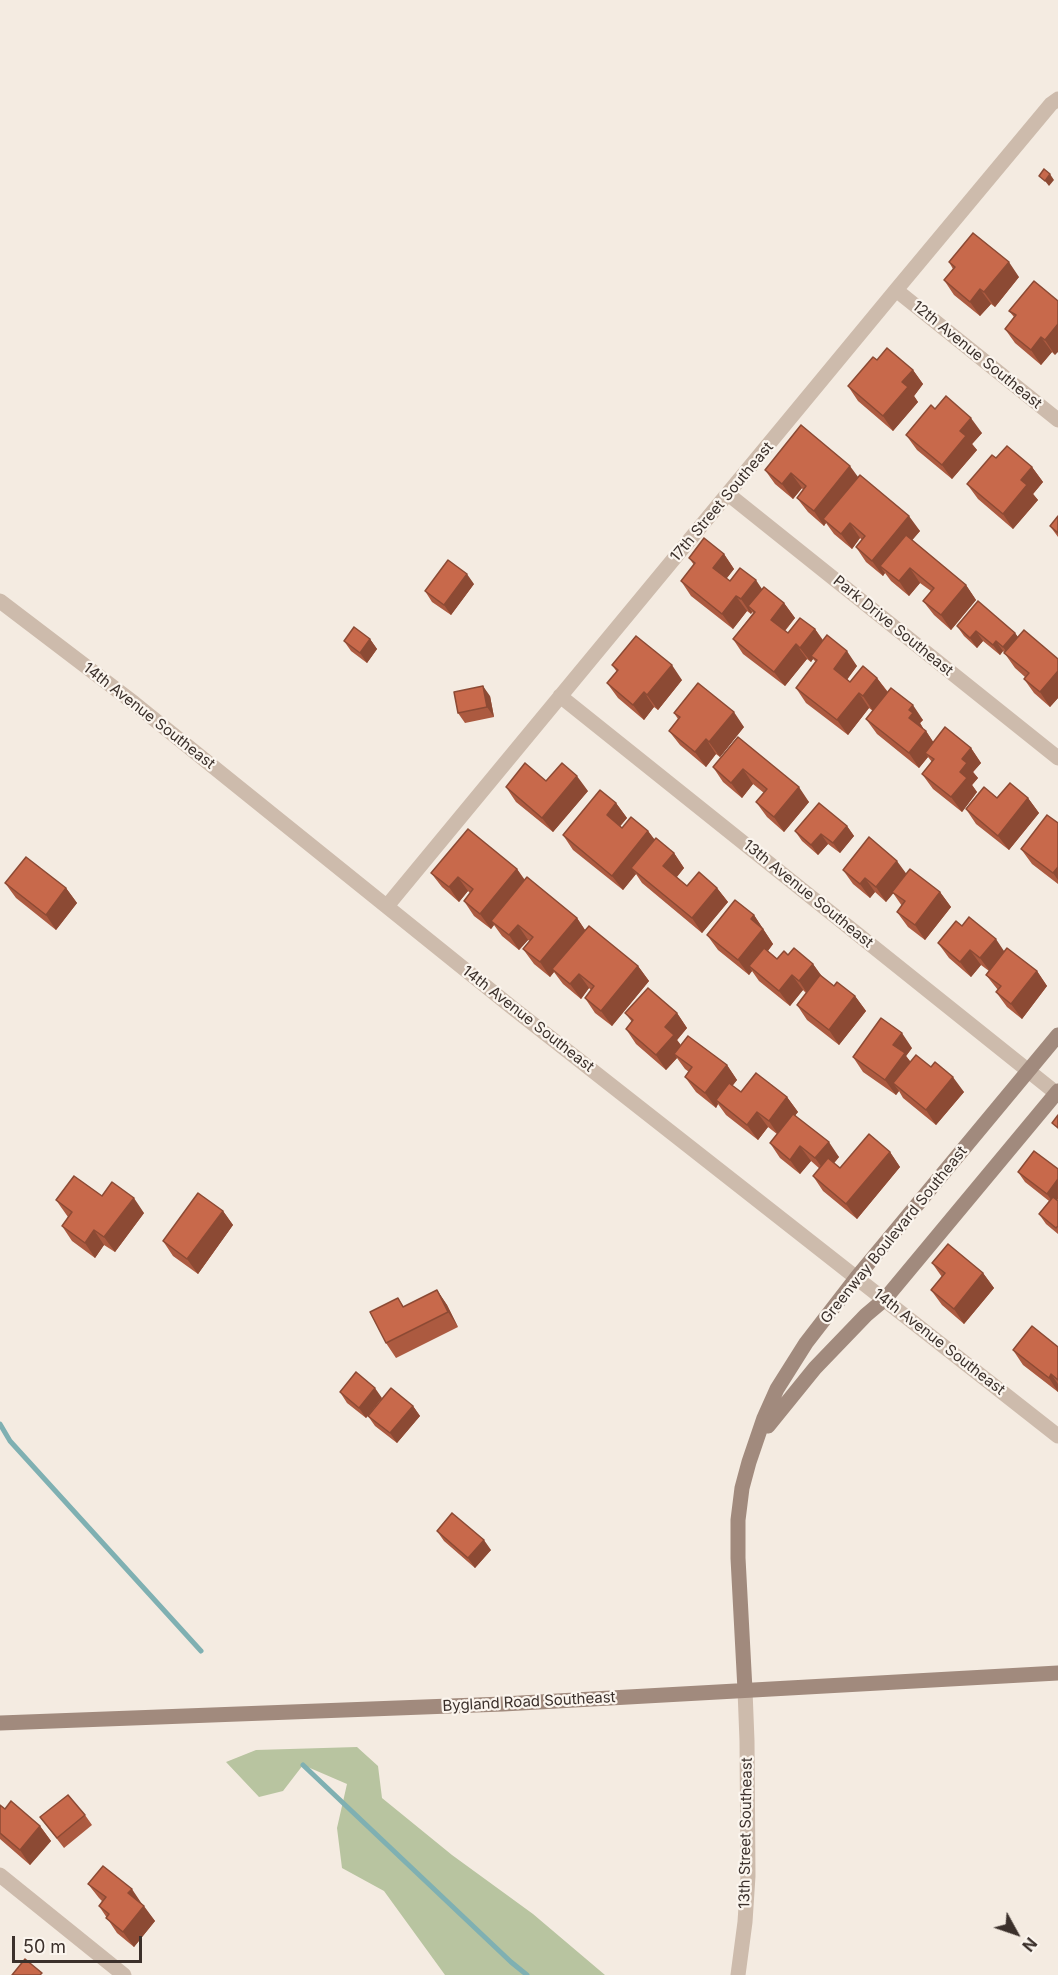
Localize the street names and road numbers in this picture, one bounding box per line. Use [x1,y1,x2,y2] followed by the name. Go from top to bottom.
[909,297,1045,413] street label: 12th Avenue Southeast
[667,439,777,565] street label: 17th Street Southeast
[829,572,957,680] street label: Park Drive Southeast
[80,659,218,773] street label: 14th Avenue Southeast
[740,836,876,952] street label: 13th Avenue Southeast
[459,962,597,1076] street label: 14th Avenue Southeast
[817,1143,971,1327] street label: Greenway Boulevard Southeast
[870,1285,1008,1399] street label: 14th Avenue Southeast
[442,1688,616,1716] street label: Bygland Road Southeast
[736,1757,756,1909] street label: 13th Street Southeast

